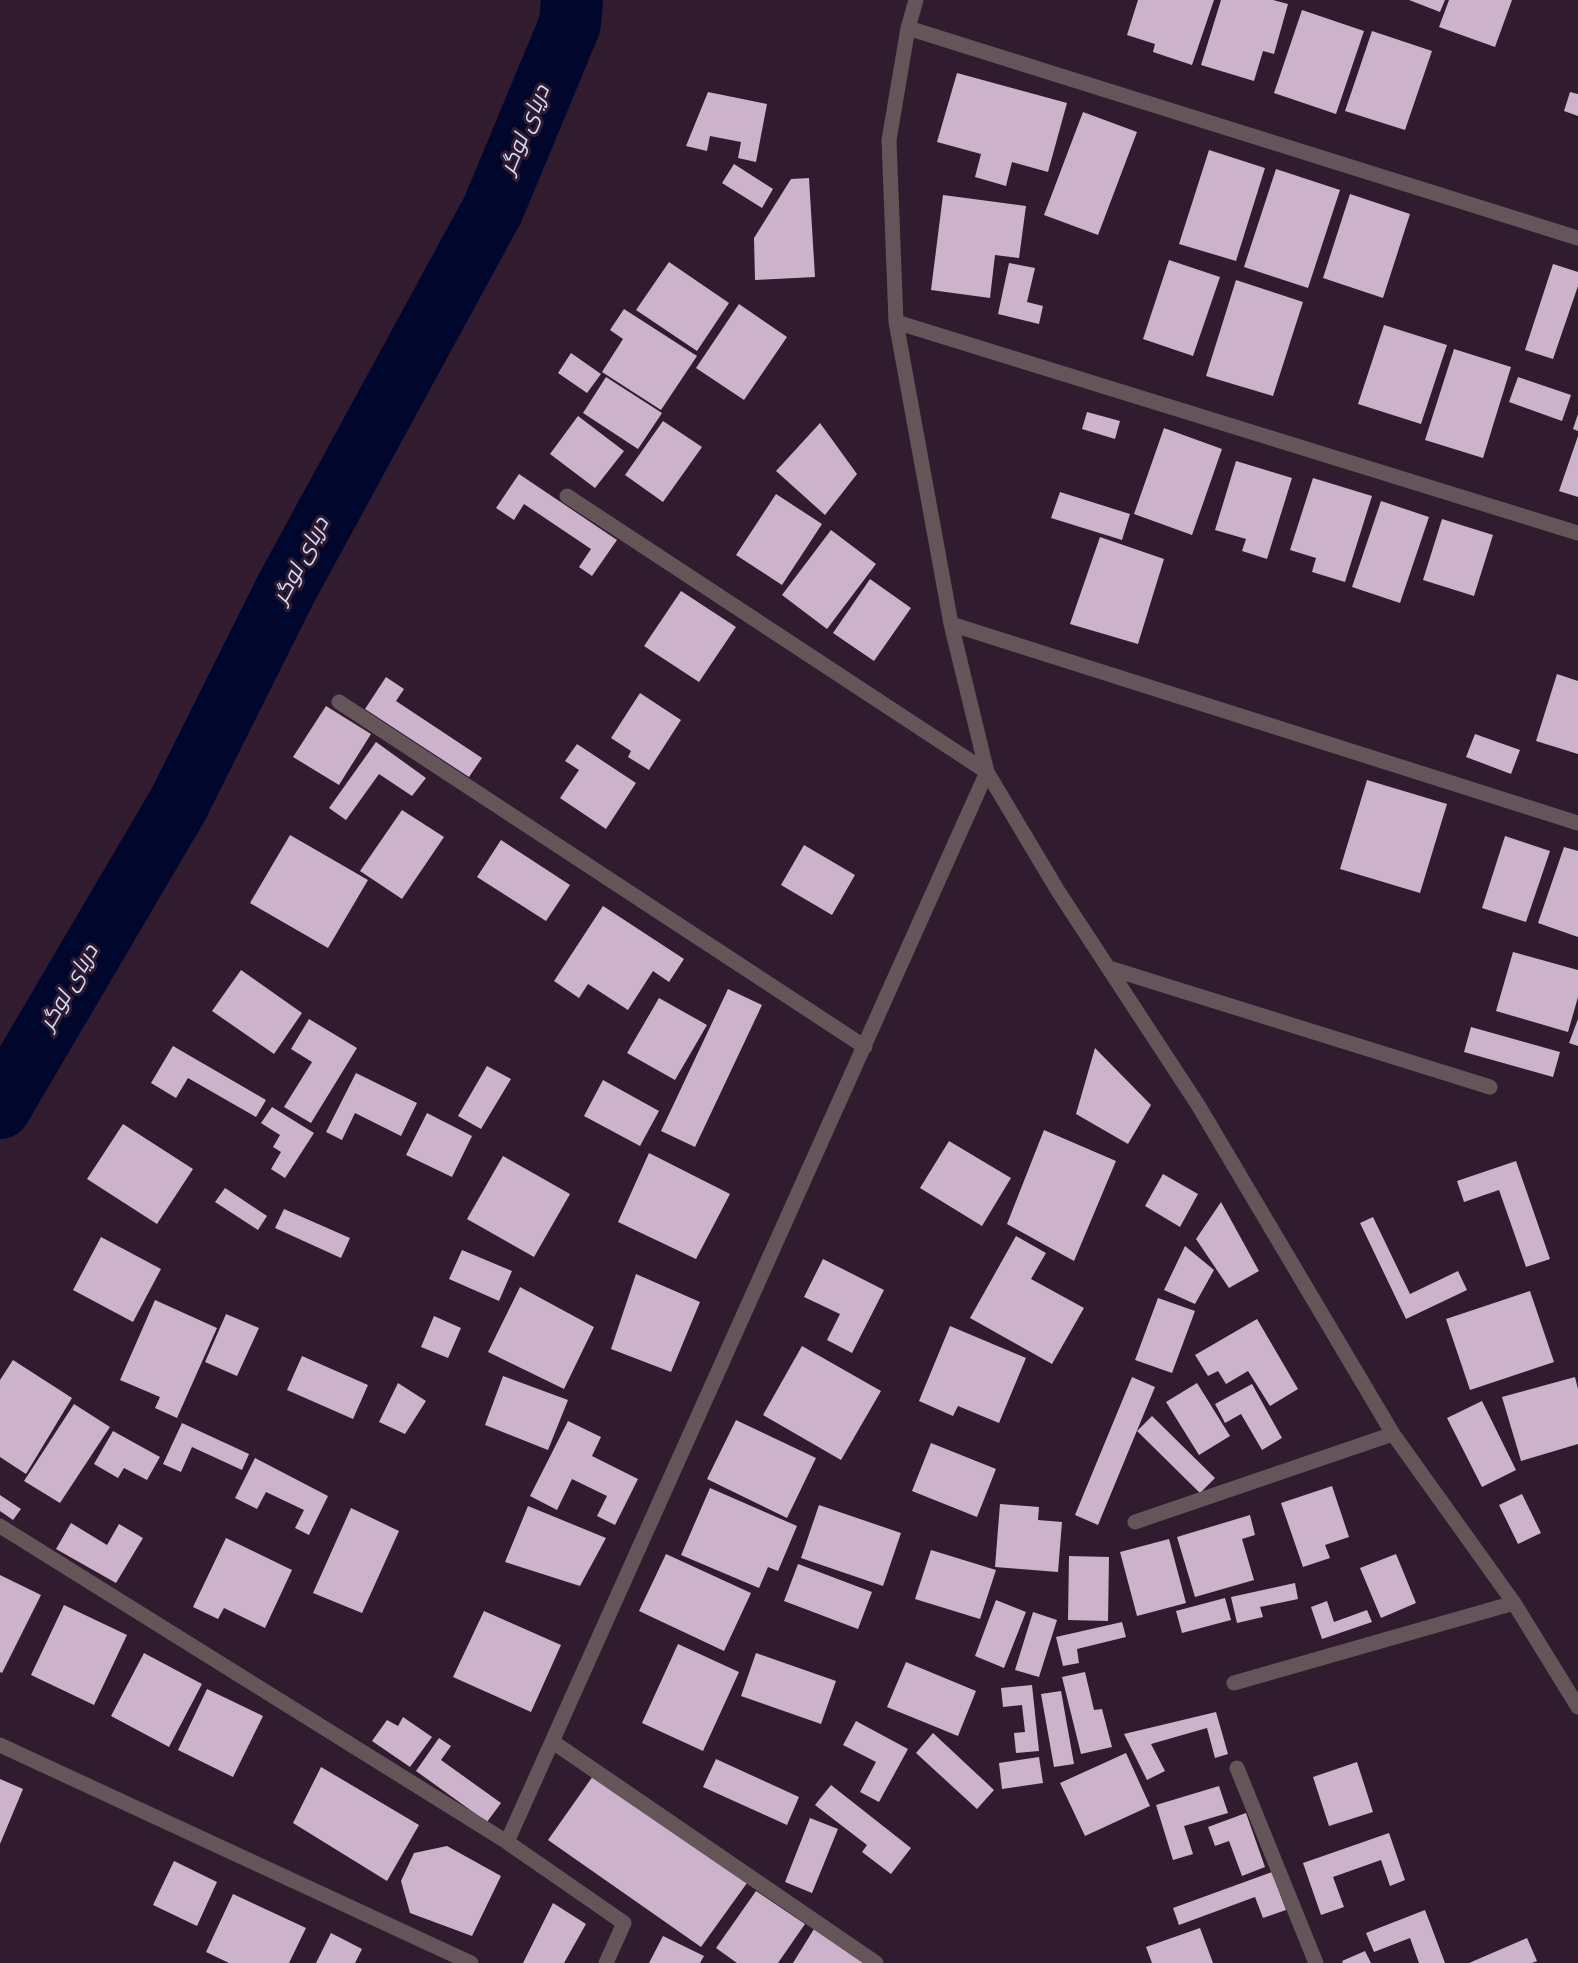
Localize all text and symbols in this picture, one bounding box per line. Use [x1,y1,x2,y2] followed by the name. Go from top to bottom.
[496,82,556,178] water label: دریای لوگر
[268,513,336,609] water label: دریای لوگر
[35,941,105,1035] water label: دریای لوگر

